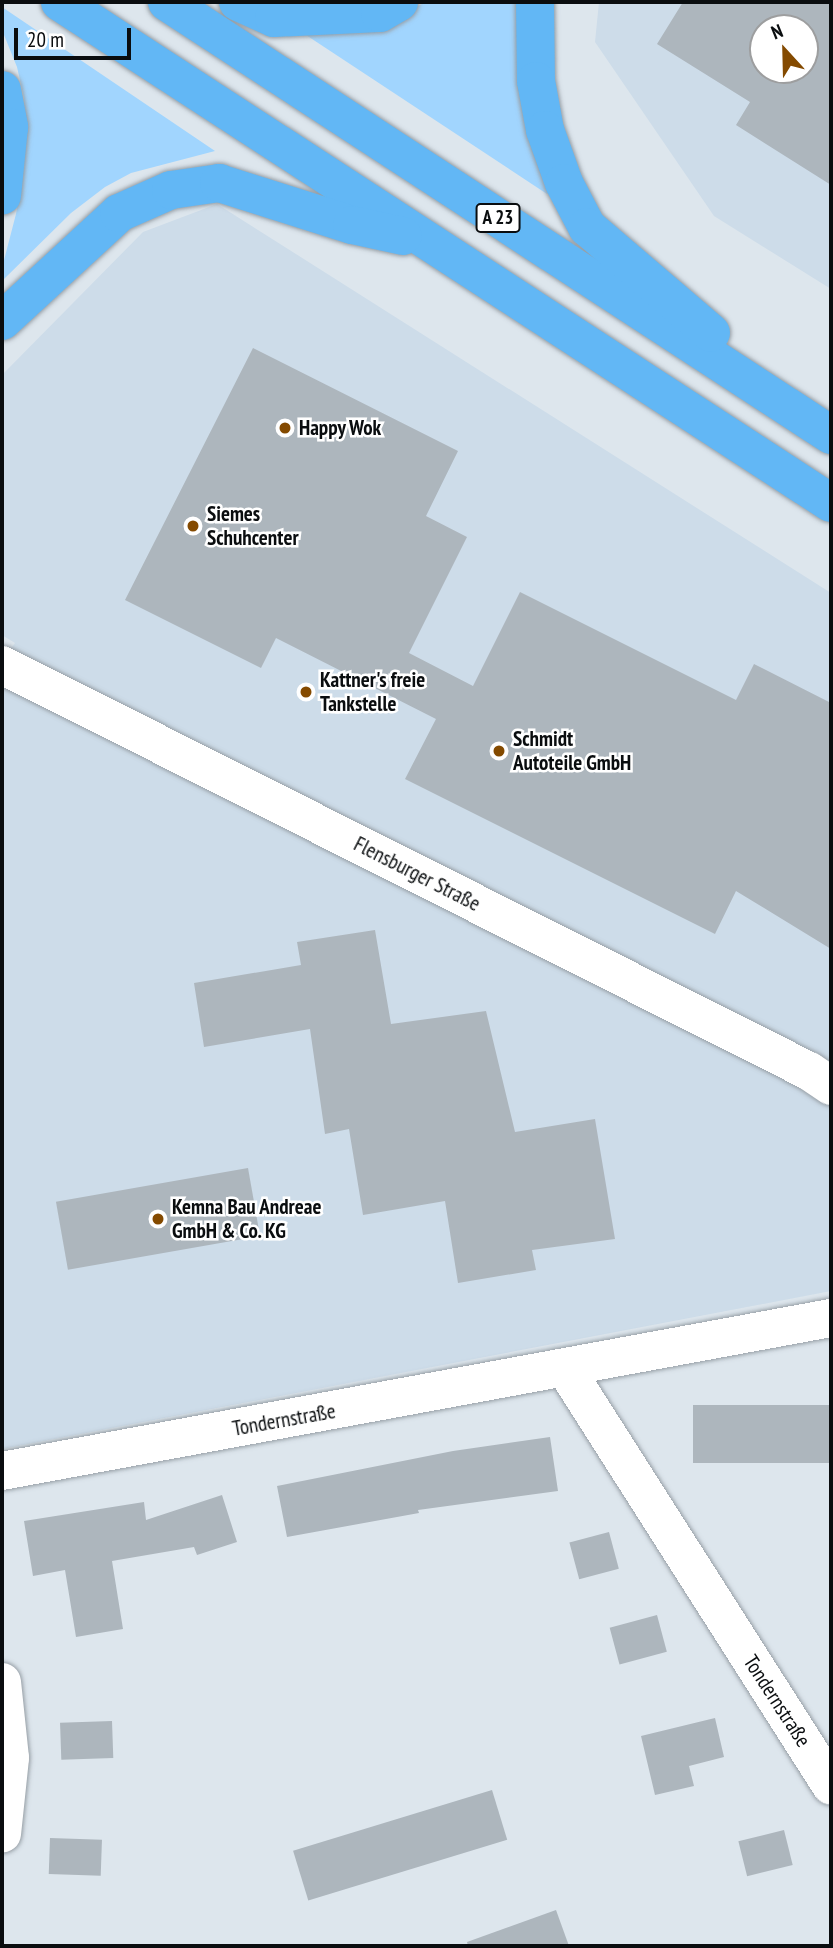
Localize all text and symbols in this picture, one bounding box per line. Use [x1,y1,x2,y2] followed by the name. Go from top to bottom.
[18,14,135,58] scale bar
[749,14,819,84] north arrow
[768,18,786,44] text: N
[27,26,64,53] text: 20 m
[474,202,522,233] road number: A 23
[299,415,382,441] place label: Happy Wok
[277,420,293,436] marker: Happy Wok
[207,501,299,551] place label: Siemes Schuhcenter
[185,518,201,534] marker: Siemes Schuhcenter
[320,667,425,717] place label: Kattner's freie Tankstelle
[298,684,314,700] marker: Kattner's freie Tankstelle
[513,726,632,776] place label: Schmidt Autoteile GmbH
[491,743,507,759] marker: Schmidt Autoteile GmbH
[350,831,484,917] street label: Flensburger Straße
[172,1194,322,1244] place label: Kemna Bau Andreae GmbH & Co. KG
[150,1211,166,1227] marker: Kemna Bau Andreae GmbH & Co. KG
[231,1399,337,1441] street label: Tondernstraße
[738,1650,816,1752] street label: Tondernstraße

